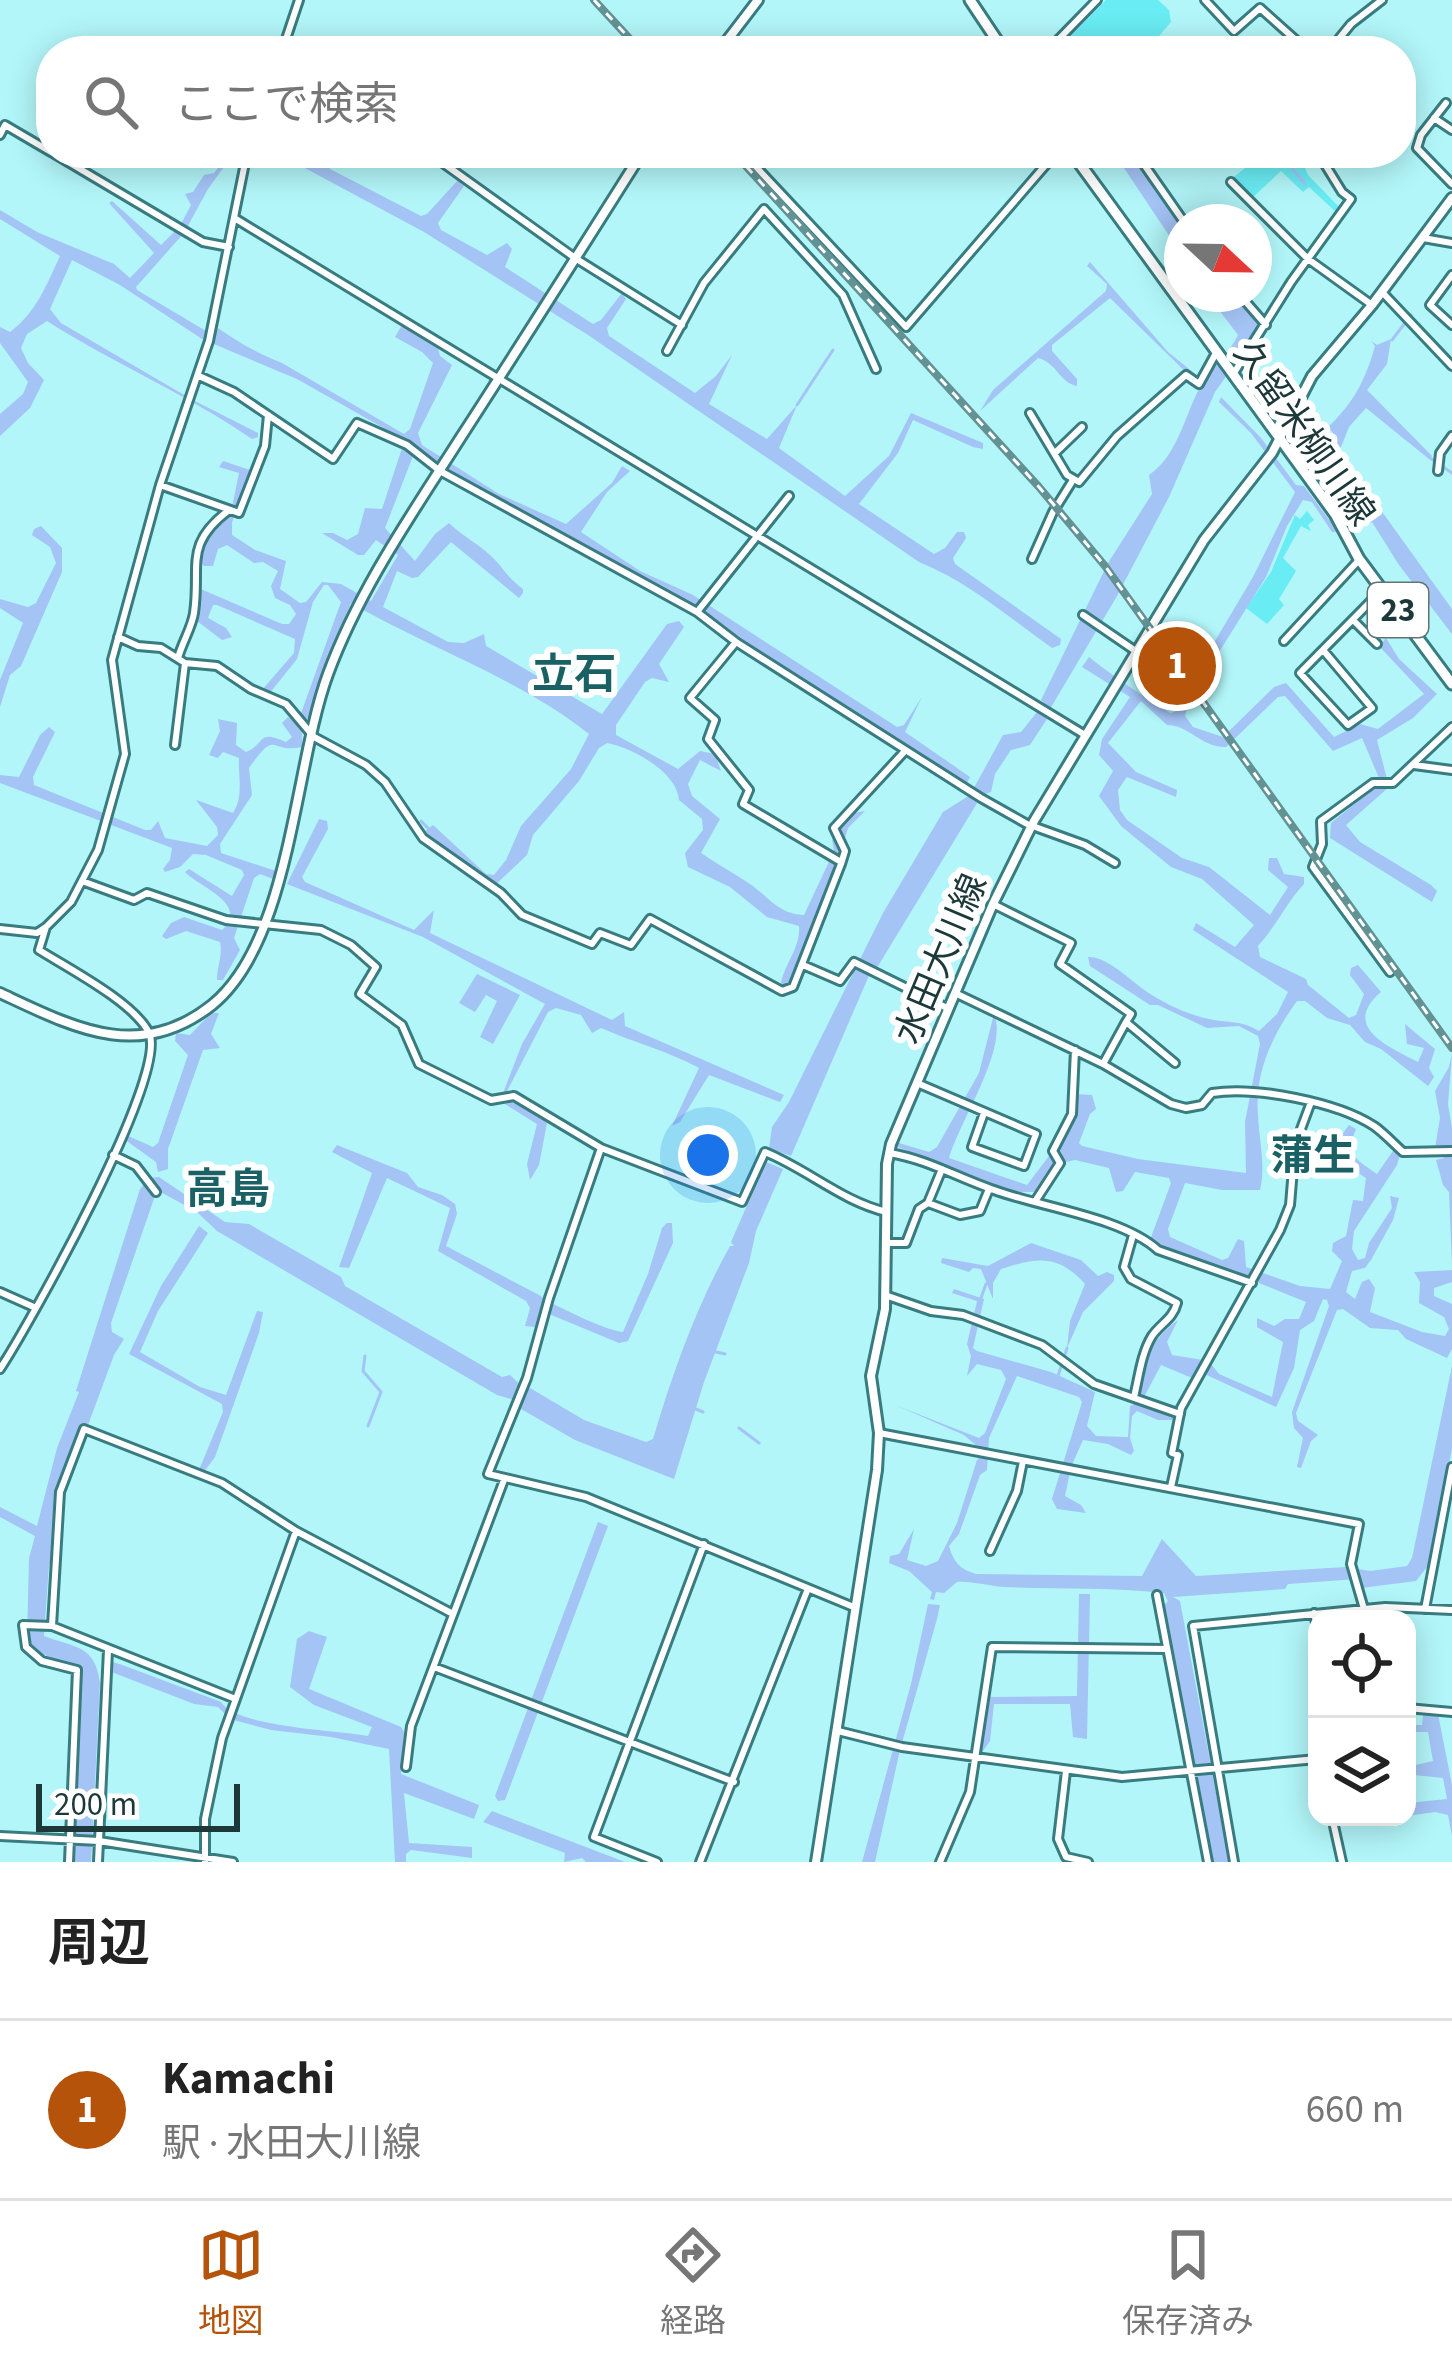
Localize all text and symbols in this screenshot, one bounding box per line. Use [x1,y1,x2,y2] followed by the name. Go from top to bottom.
[36,36,1416,168] search box
[78,69,144,135] icon: search
[174,73,399,137] text: ここで検索
[1164,204,1272,312] north arrow
[1221,330,1387,536] street label: 久留米柳川線
[1368,583,1428,637] road number: 23
[1138,621,1216,711] pin: 1
[532,645,616,705] district label: 立石
[882,866,1000,1052] street label: 水田大川線
[678,1125,738,1185] your location
[1271,1127,1355,1187] district label: 蒲生
[186,1160,270,1220] district label: 高島
[1308,1610,1416,1826] map controls
[1308,1610,1416,1718] button: locate
[1308,1718,1416,1826] button: layers
[36,1778,240,1831] scale bar
[54,1781,137,1828] text: 200 m
[48,1908,150,1980] text: 周辺
[162,2047,335,2111] text: Kamachi
[77,2082,97,2138] text: 1
[1306,2082,1404,2138] text: 660 m
[162,2116,421,2172] text: 駅 · 水田大川線
[198,2222,264,2345] tab: 地図
[660,2222,726,2345] tab: 経路
[1122,2222,1254,2345] tab: 保存済み

